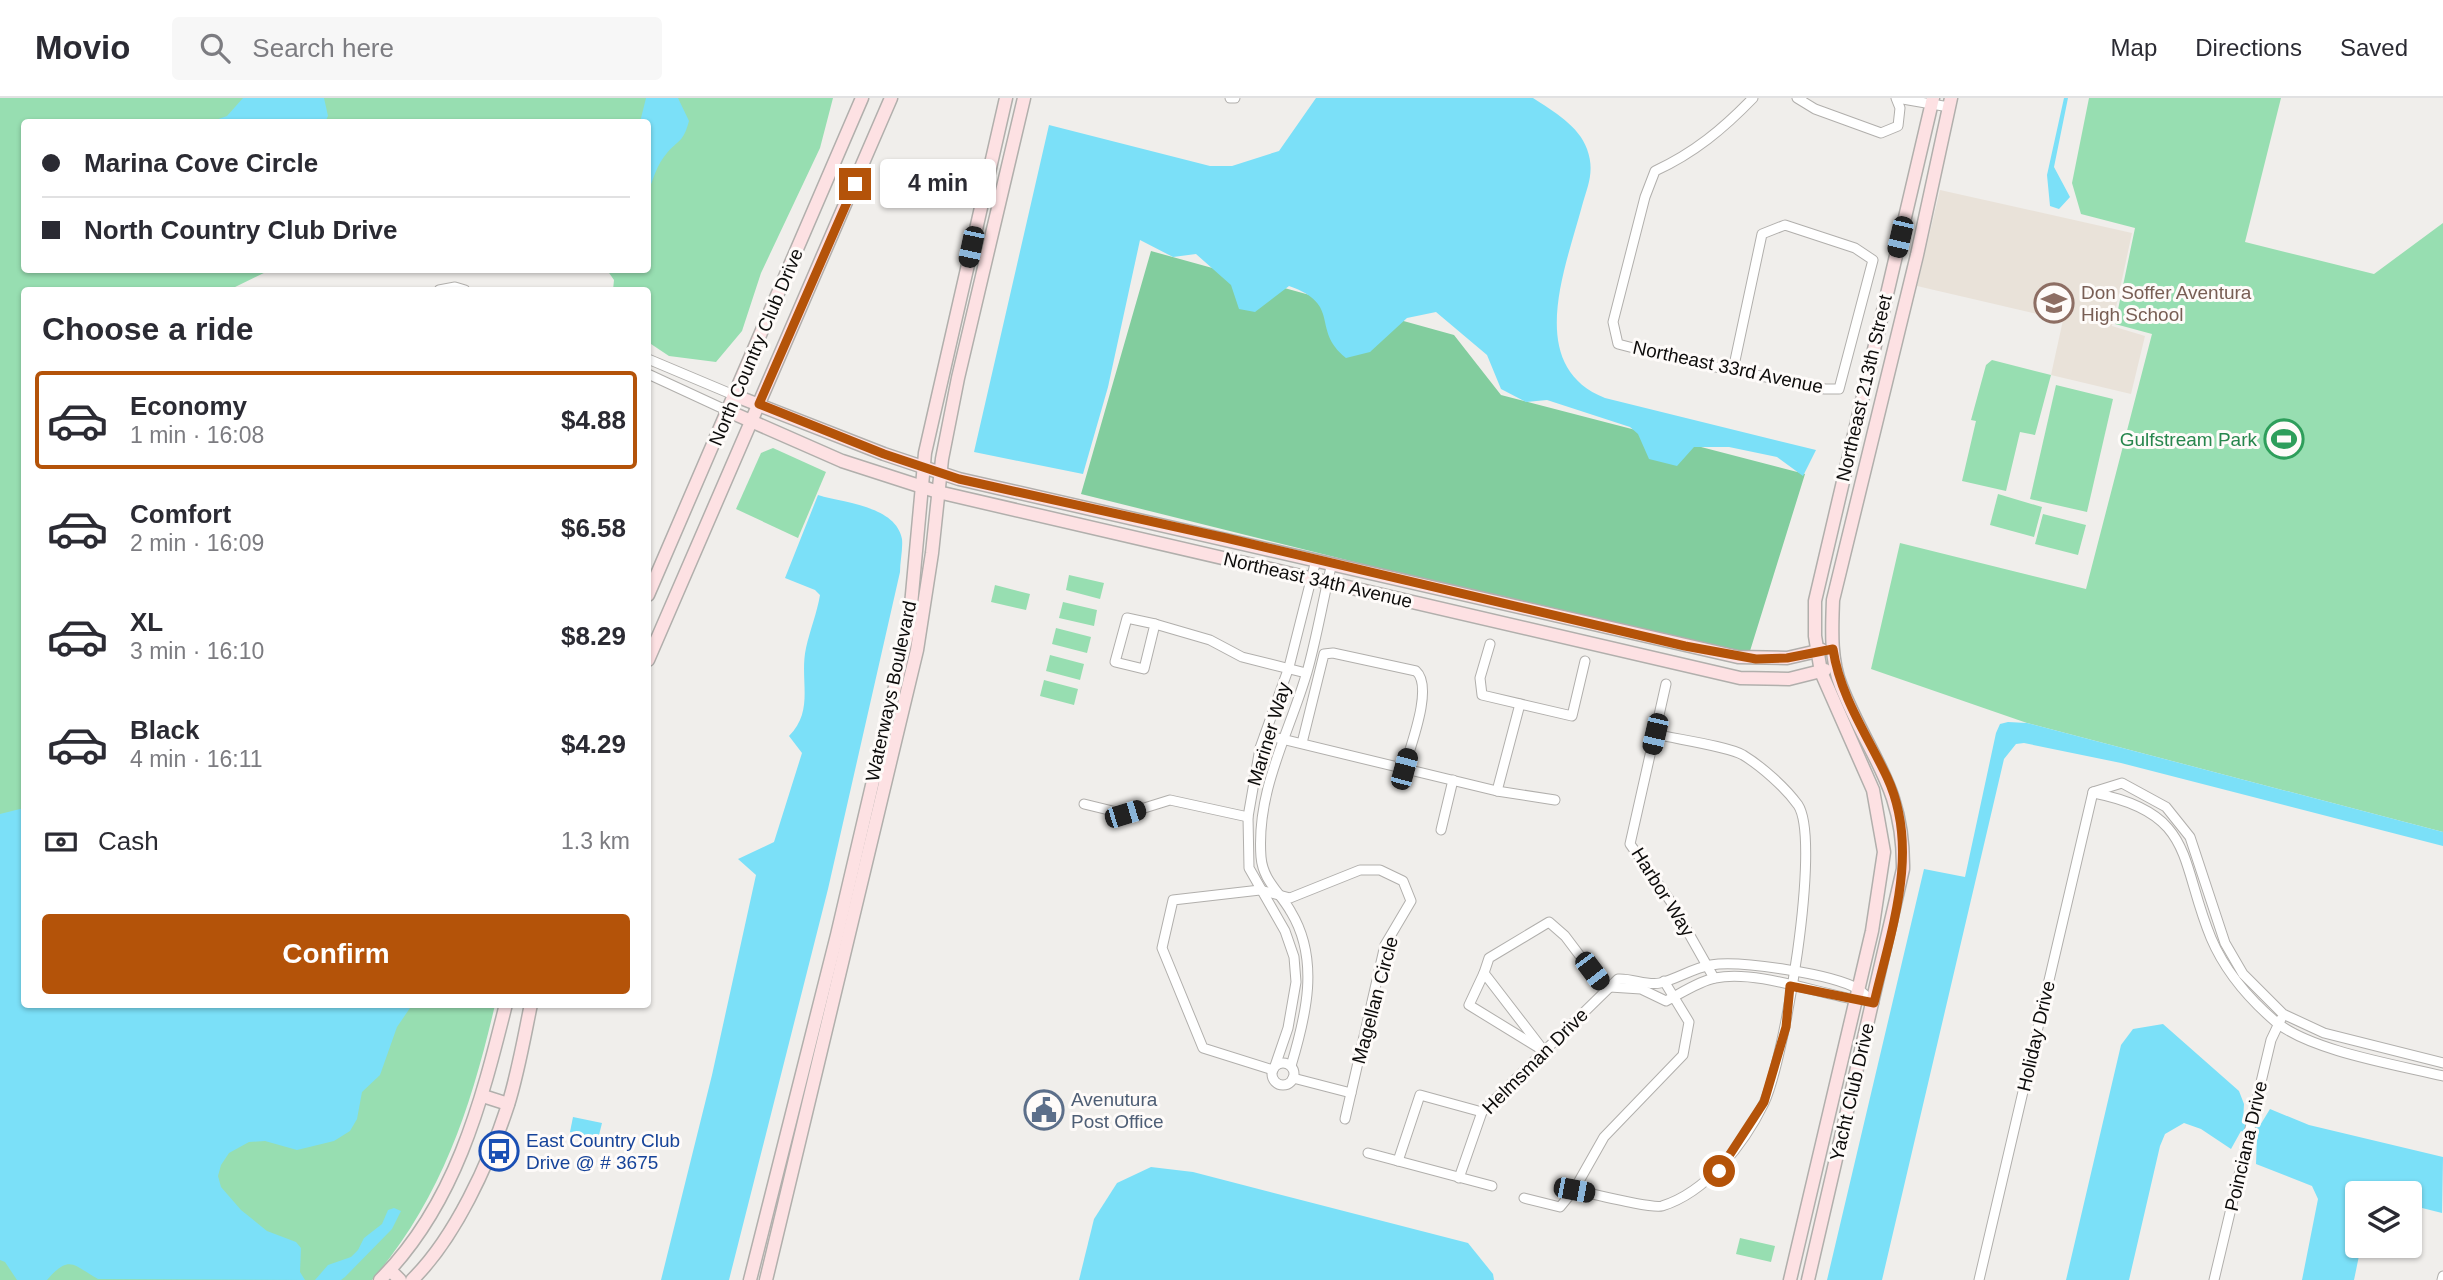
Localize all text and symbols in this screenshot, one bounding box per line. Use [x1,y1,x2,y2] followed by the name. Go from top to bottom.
[172,17,662,80] search box
[35,29,130,66] text: Movio
[196,29,234,67] icon: search
[252,33,394,63] text: Search here
[2111,34,2157,61] text: Map
[2195,34,2302,61] text: Directions
[2340,34,2408,61] text: Saved
[84,148,318,178] text: Marina Cove Circle
[880,160,995,208] callout: 4 min
[839,168,871,200] route end
[908,170,968,196] text: 4 min
[1886,214,1915,260] car
[84,215,397,245] text: North Country Club Drive
[957,224,986,270] car
[705,245,807,449] street label: North Country Club Drive
[2033,282,2075,324] school or university icon: Don Soffer Aventura High School
[2081,282,2252,325] place label: Don Soffer Aventura High School
[1832,292,1896,483] street label: Northeast 213th Street
[42,311,254,347] text: Choose a ride
[1631,337,1825,397] street label: Northeast 33rd Avenue
[46,389,109,452] icon: car
[130,391,247,421] text: Economy
[561,405,626,435] text: $4.88
[2263,418,2305,460] sports icon: Gulfstream Park
[130,422,264,448] text: 1 min · 16:08
[2120,429,2257,450] place label: Gulfstream Park
[46,497,109,560] icon: car
[130,499,231,529] text: Comfort
[561,513,626,543] text: $6.58
[130,530,264,556] text: 2 min · 16:09
[1222,548,1414,612] street label: Northeast 34th Avenue
[862,599,920,783] street label: Waterways Boulevard
[46,605,109,668] icon: car
[130,607,163,637] text: XL
[561,621,626,651] text: $8.29
[130,638,264,664] text: 3 min · 16:10
[1243,679,1295,788] street label: Mariner Way
[1641,711,1670,757] car
[46,713,109,776] icon: car
[130,715,199,745] text: Black
[561,729,626,759] text: $4.29
[130,746,263,772] text: 4 min · 16:11
[1389,746,1420,792] car
[1102,798,1149,830] car
[42,823,80,861] icon: cash
[98,826,159,856] text: Cash
[561,828,630,854] text: 1.3 km
[1627,844,1699,941] street label: Harbor Way
[42,914,630,994] button: Confirm
[1348,934,1402,1066] street label: Magellan Circle
[1571,948,1614,994] car
[2013,979,2059,1093] street label: Holiday Drive
[1478,1004,1592,1118] street label: Helmsman Drive
[1826,1021,1878,1163] street label: Yacht Club Drive
[2221,1079,2271,1213] street label: Poinciana Drive
[1023,1089,1065,1131] public building icon: Avenutura Post Office
[1071,1089,1164,1132] place label: Avenutura Post Office
[478,1130,520,1172] bus stop icon: East Country Club Drive @ # 3675
[526,1130,680,1173] place label: East Country Club Drive @ # 3675
[1703,1155,1735,1187] route start
[1552,1176,1597,1204] car
[2345,1181,2422,1258] map controls
[2345,1181,2422,1258] button: layers

